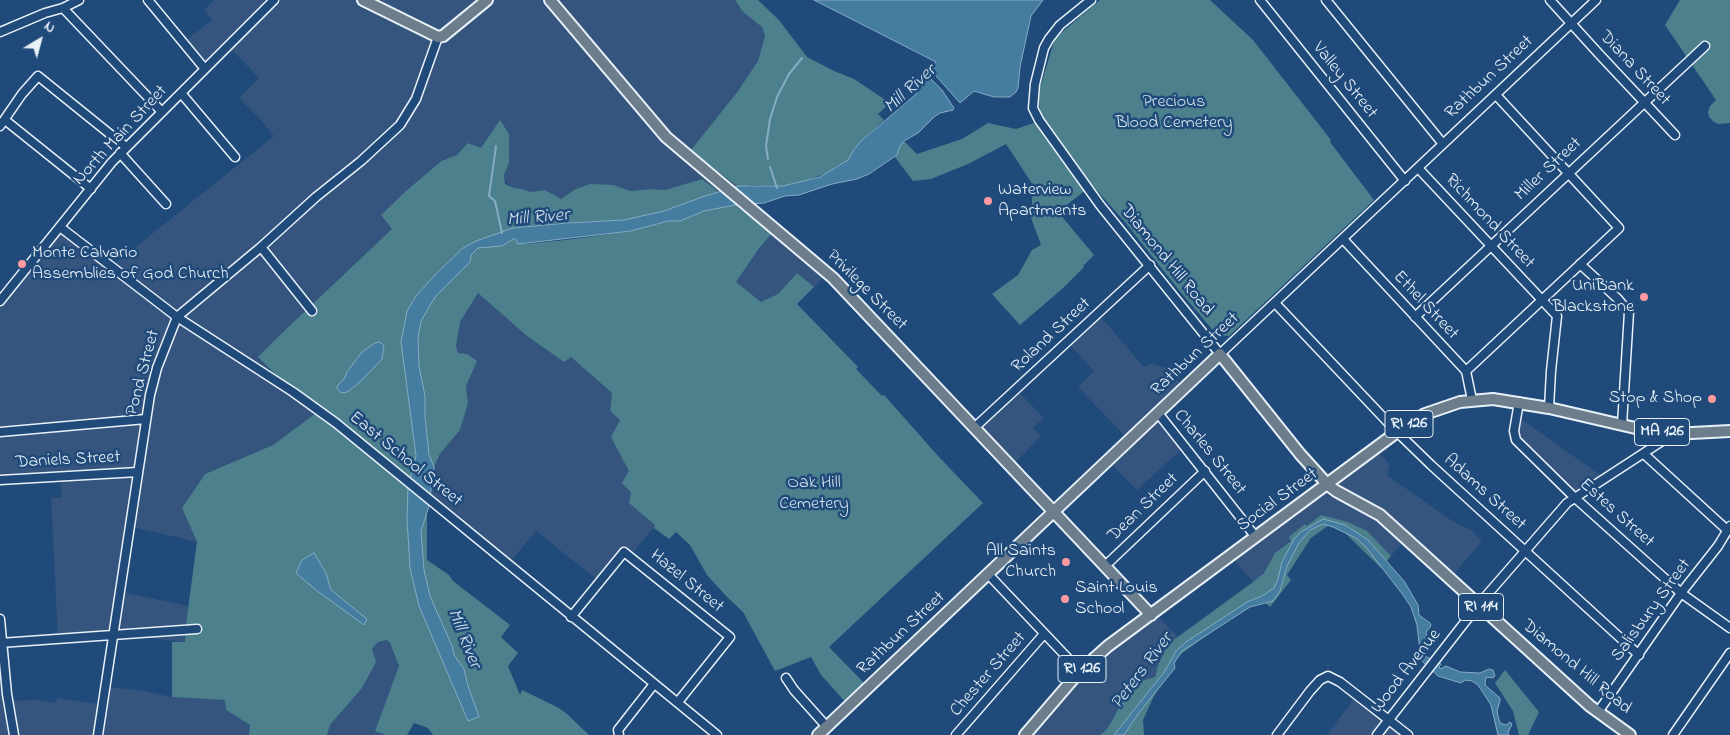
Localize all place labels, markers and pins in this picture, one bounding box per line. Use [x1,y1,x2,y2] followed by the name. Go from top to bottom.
[998,180,1086,222] place label: Waterview Apartments
[982,195,994,207] marker: Waterview Apartments
[32,243,229,286] place label: Monte Calvario Assemblies of God Church
[16,258,28,270] marker: Monte Calvario Assemblies of God Church
[1553,276,1634,318] place label: UniBank Blackstone
[1638,291,1650,303] marker: UniBank Blackstone
[1609,388,1702,410] place label: Stop & Shop
[1706,393,1718,405] marker: Stop & Shop
[986,541,1056,584] place label: All Saints Church
[1060,556,1072,568] marker: All Saints Church
[1075,578,1158,620] place label: Saint Louis School
[1059,593,1071,605] marker: Saint Louis School

